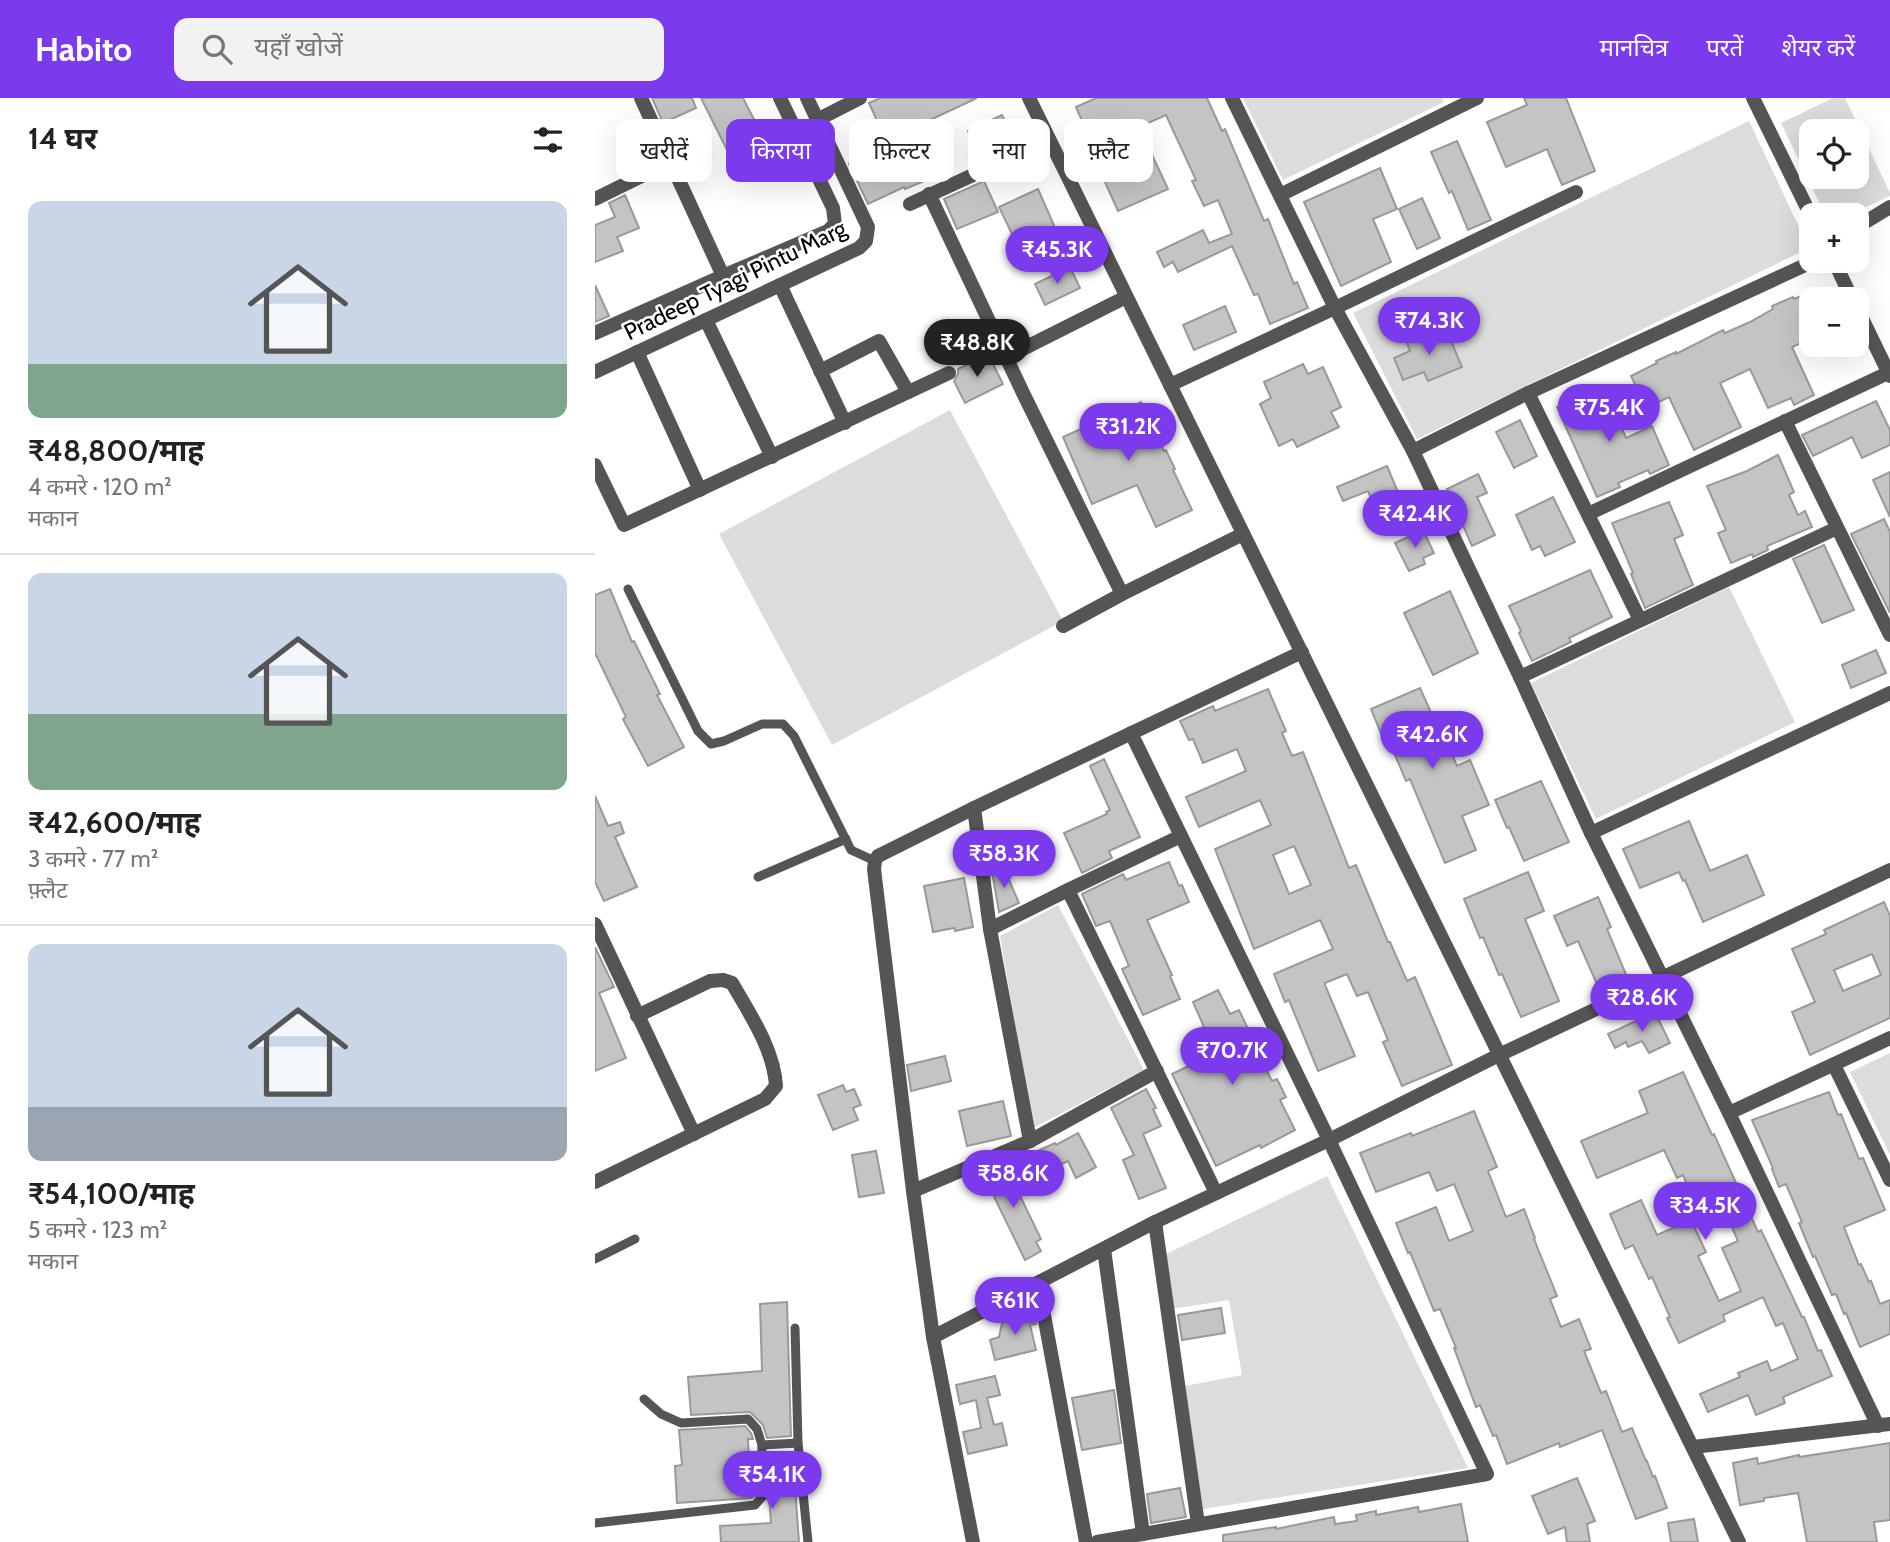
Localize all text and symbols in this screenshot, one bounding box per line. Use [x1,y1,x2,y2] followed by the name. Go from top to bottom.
[174,18,664,81] search box
[35,29,132,69] text: Habito
[198,30,236,68] icon: search
[254,31,343,63] text: यहाँ खोजें
[1600,33,1668,62] text: मानचित्र
[1706,33,1743,62] text: परतें
[1781,33,1855,62] text: शेयर करें
[616,119,712,182] chip: खरीदें
[726,119,835,182] chip: किराया
[849,119,954,182] chip: फ़िल्टर
[968,119,1050,182] chip: नया
[1064,119,1153,182] chip: फ़्लैट
[1799,119,1869,357] map controls
[1799,119,1869,189] button: locate
[28,120,97,157] text: 14 घर
[529,121,567,159] icon: filters
[1799,203,1869,273] button: +
[619,214,851,346] street label: Pradeep Tyagi Pintu Marg
[1000,226,1114,286] pin: ₹45.3K
[1021,235,1093,263] text: ₹45.3K
[235,246,361,372] icon: home
[1799,287,1869,357] button: −
[1372,298,1486,357] pin: ₹74.3K
[1394,306,1464,334] text: ₹74.3K
[920,320,1034,379] pin: ₹48.8K
[940,328,1014,356] text: ₹48.8K
[1552,384,1666,444] pin: ₹75.4K
[1574,393,1644,421] text: ₹75.4K
[1071,404,1185,463] pin: ₹31.2K
[1095,412,1161,440] text: ₹31.2K
[28,432,204,469] text: ₹48,800/माह
[28,473,172,501] text: 4 कमरे · 120 m²
[1358,490,1472,550] pin: ₹42.4K
[1379,499,1451,527] text: ₹42.4K
[28,504,78,532] text: मकान
[235,618,361,744] icon: home
[1375,712,1489,771] pin: ₹42.6K
[1396,720,1468,748] text: ₹42.6K
[28,804,201,841] text: ₹42,600/माह
[947,830,1061,890] pin: ₹58.3K
[969,839,1039,867] text: ₹58.3K
[28,845,158,873] text: 3 कमरे · 77 m²
[28,876,68,904] text: फ़्लैट
[1585,974,1699,1034] pin: ₹28.6K
[1606,983,1678,1011] text: ₹28.6K
[235,989,361,1115] icon: home
[1175,1028,1289,1087] pin: ₹70.7K
[1196,1036,1268,1064] text: ₹70.7K
[956,1150,1070,1210] pin: ₹58.6K
[977,1159,1049,1187] text: ₹58.6K
[28,1175,195,1212] text: ₹54,100/माह
[1648,1182,1762,1242] pin: ₹34.5K
[1669,1191,1741,1219] text: ₹34.5K
[28,1216,167,1244] text: 5 कमरे · 123 m²
[28,1247,78,1275] text: मकान
[974,1278,1056,1337] pin: ₹61K
[991,1286,1039,1314] text: ₹61K
[715,1452,829,1511] pin: ₹54.1K
[739,1460,805,1488] text: ₹54.1K

